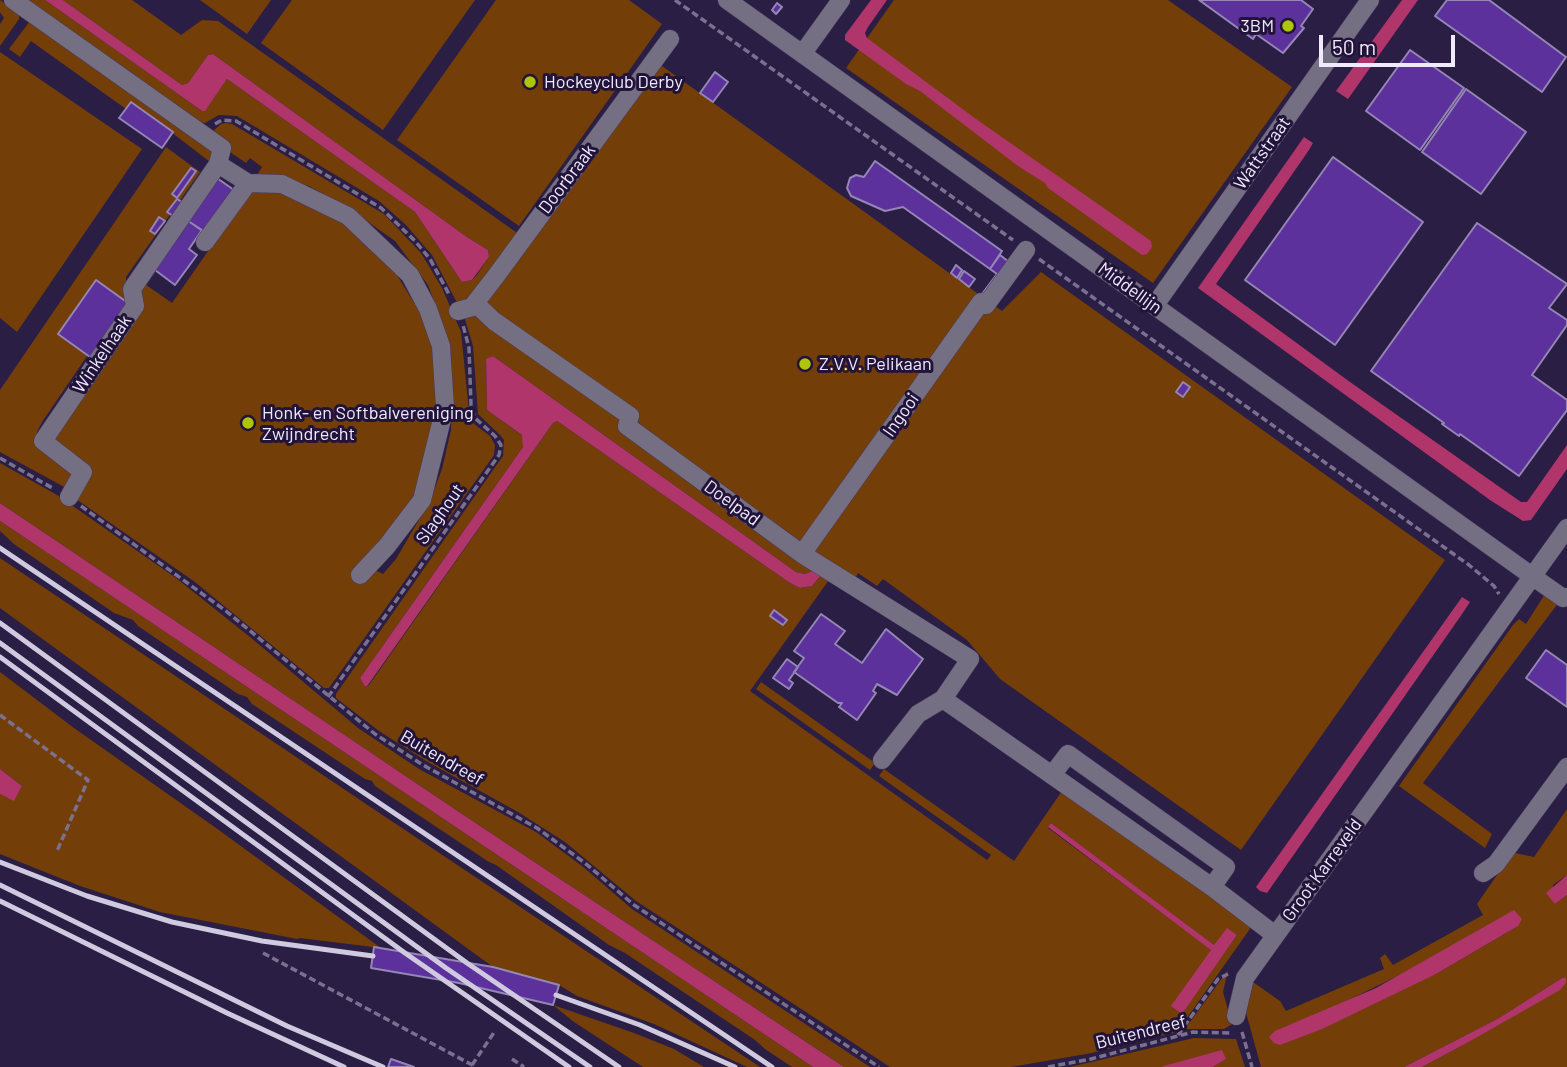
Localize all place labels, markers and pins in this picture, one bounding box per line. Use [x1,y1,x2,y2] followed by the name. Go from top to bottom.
[1241,15,1274,37] place label: 3BM
[1280,18,1296,34] marker: 3BM
[544,71,683,93] place label: Hockeyclub Derby
[522,74,538,90] marker: Hockeyclub Derby
[819,353,932,375] place label: Z.V.V. Pelikaan
[797,356,813,372] marker: Z.V.V. Pelikaan
[262,402,474,444] place label: Honk- en Softbalvereniging Zwijndrecht
[240,415,256,431] marker: Honk- en Softbalvereniging Zwijndrecht

